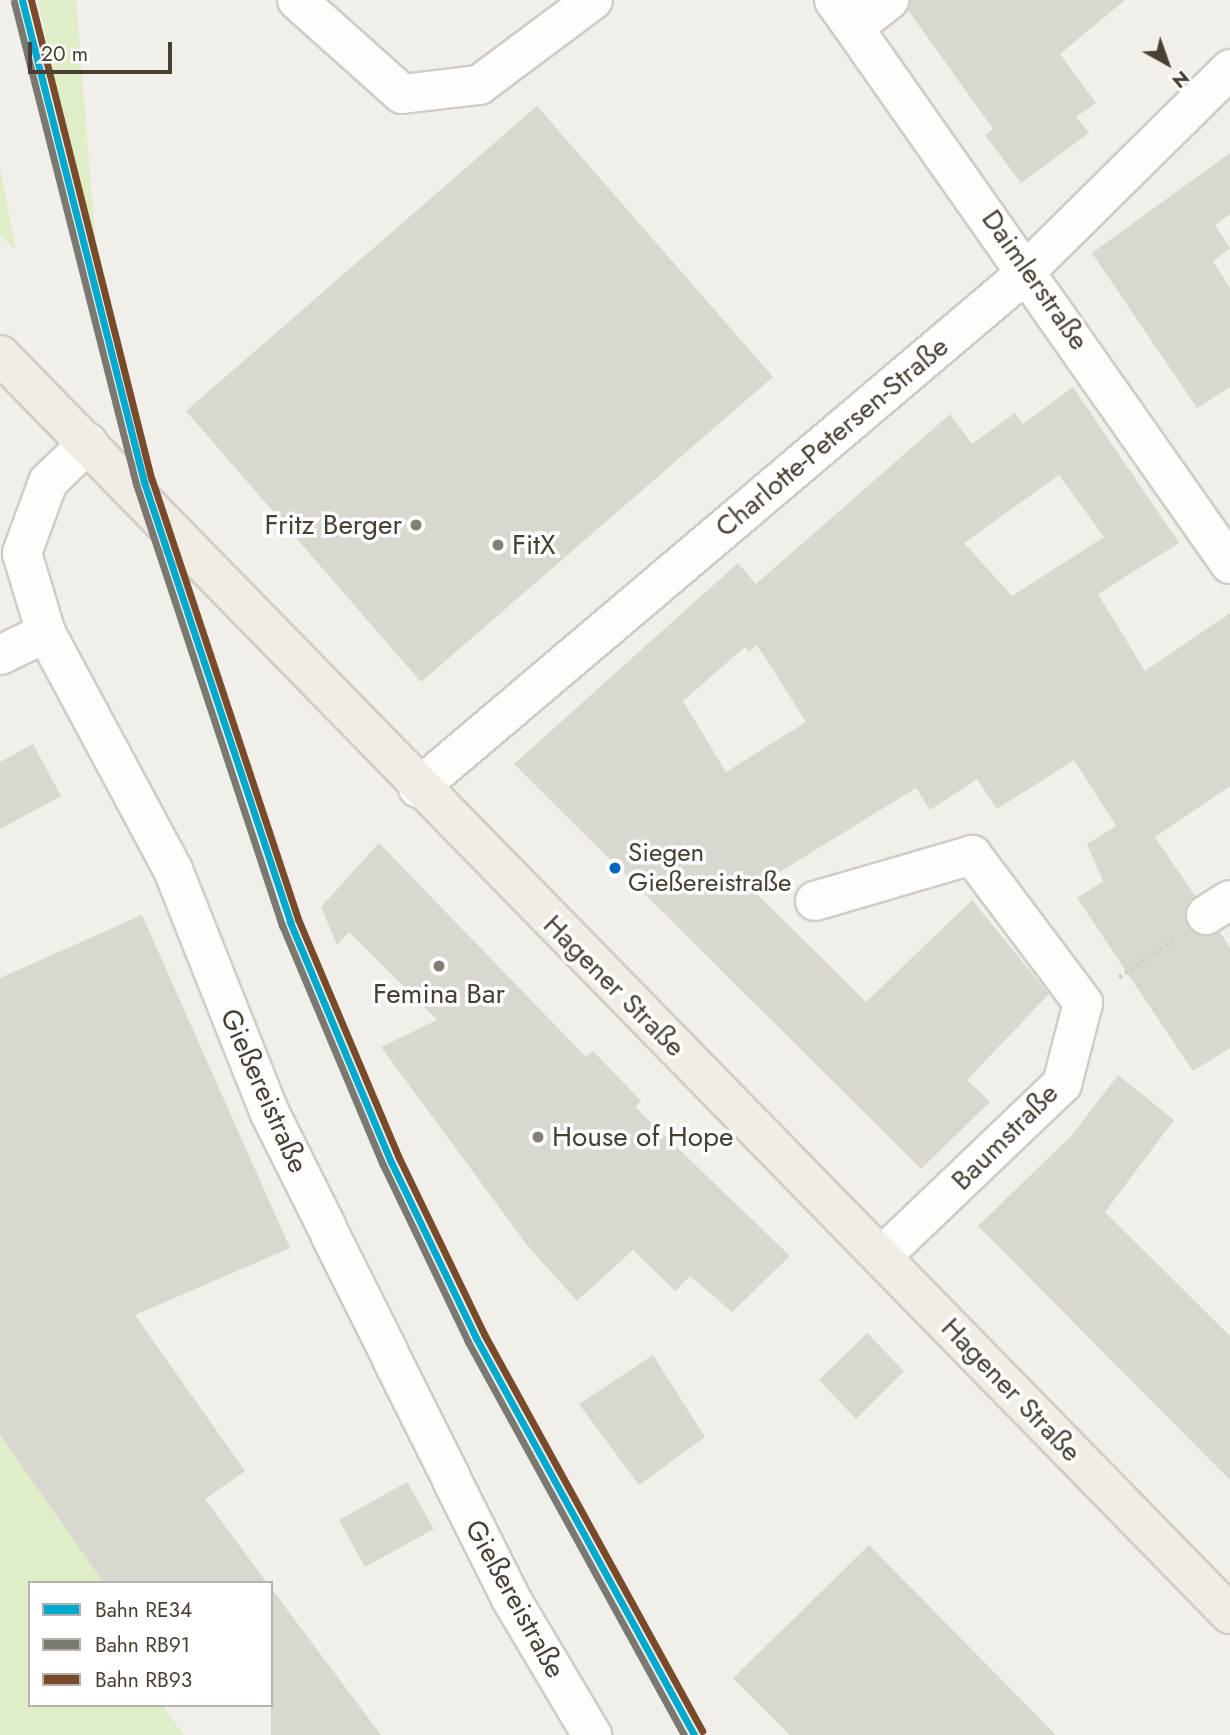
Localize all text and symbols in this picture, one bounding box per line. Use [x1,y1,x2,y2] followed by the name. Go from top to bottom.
[32,28,175,72] scale bar
[1132,28,1202,98] north arrow
[41,39,88,69] text: 20 m
[1166,64,1195,95] text: N
[974,203,1096,357] street label: Daimlerstraße
[709,330,955,544] street label: Charlotte-Petersen-Straße
[264,508,402,542] place label: Fritz Berger
[408,517,424,533] marker: Fritz Berger
[512,528,556,562] place label: FitX
[490,537,506,553] marker: FitX
[628,837,791,898] place label: Siegen Gießereistraße
[608,861,622,875] marker: Siegen Gießereistraße
[536,908,692,1064] street label: Hagener Straße
[431,958,447,974] marker: Femina Bar
[373,977,505,1011] place label: Femina Bar
[213,1004,315,1178] street label: Gießereistraße
[945,1077,1065,1197] street label: Baumstraße
[552,1120,733,1154] place label: House of Hope
[530,1129,546,1145] marker: House of Hope
[934,1311,1088,1469] street label: Hagener Straße
[458,1514,572,1684] street label: Gießereistraße
[28,1581,273,1707] legend
[95,1595,192,1625] text: Bahn RE34
[95,1630,190,1660] text: Bahn RB91
[95,1665,192,1695] text: Bahn RB93

